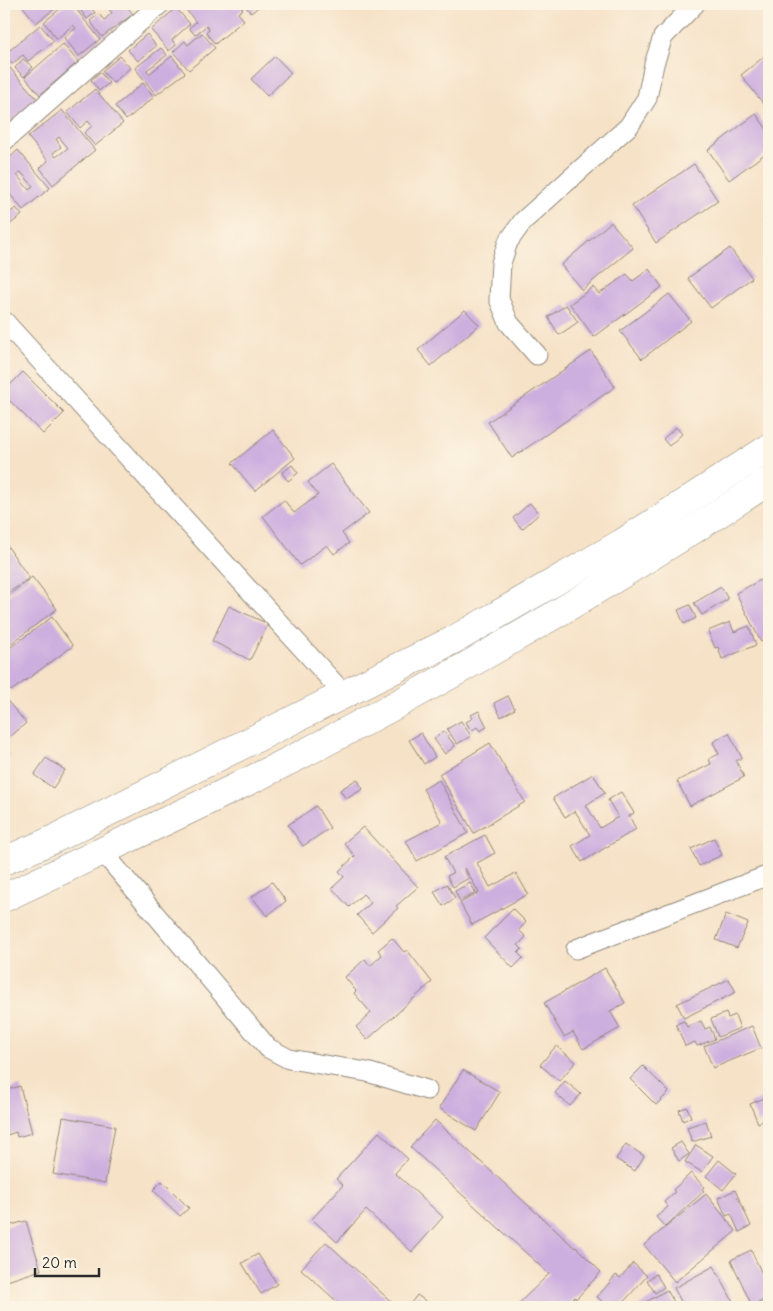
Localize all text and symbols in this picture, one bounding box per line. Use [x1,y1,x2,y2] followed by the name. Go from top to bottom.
[35,1246,99,1278] scale bar
[42,1253,77,1272] text: 20 m

